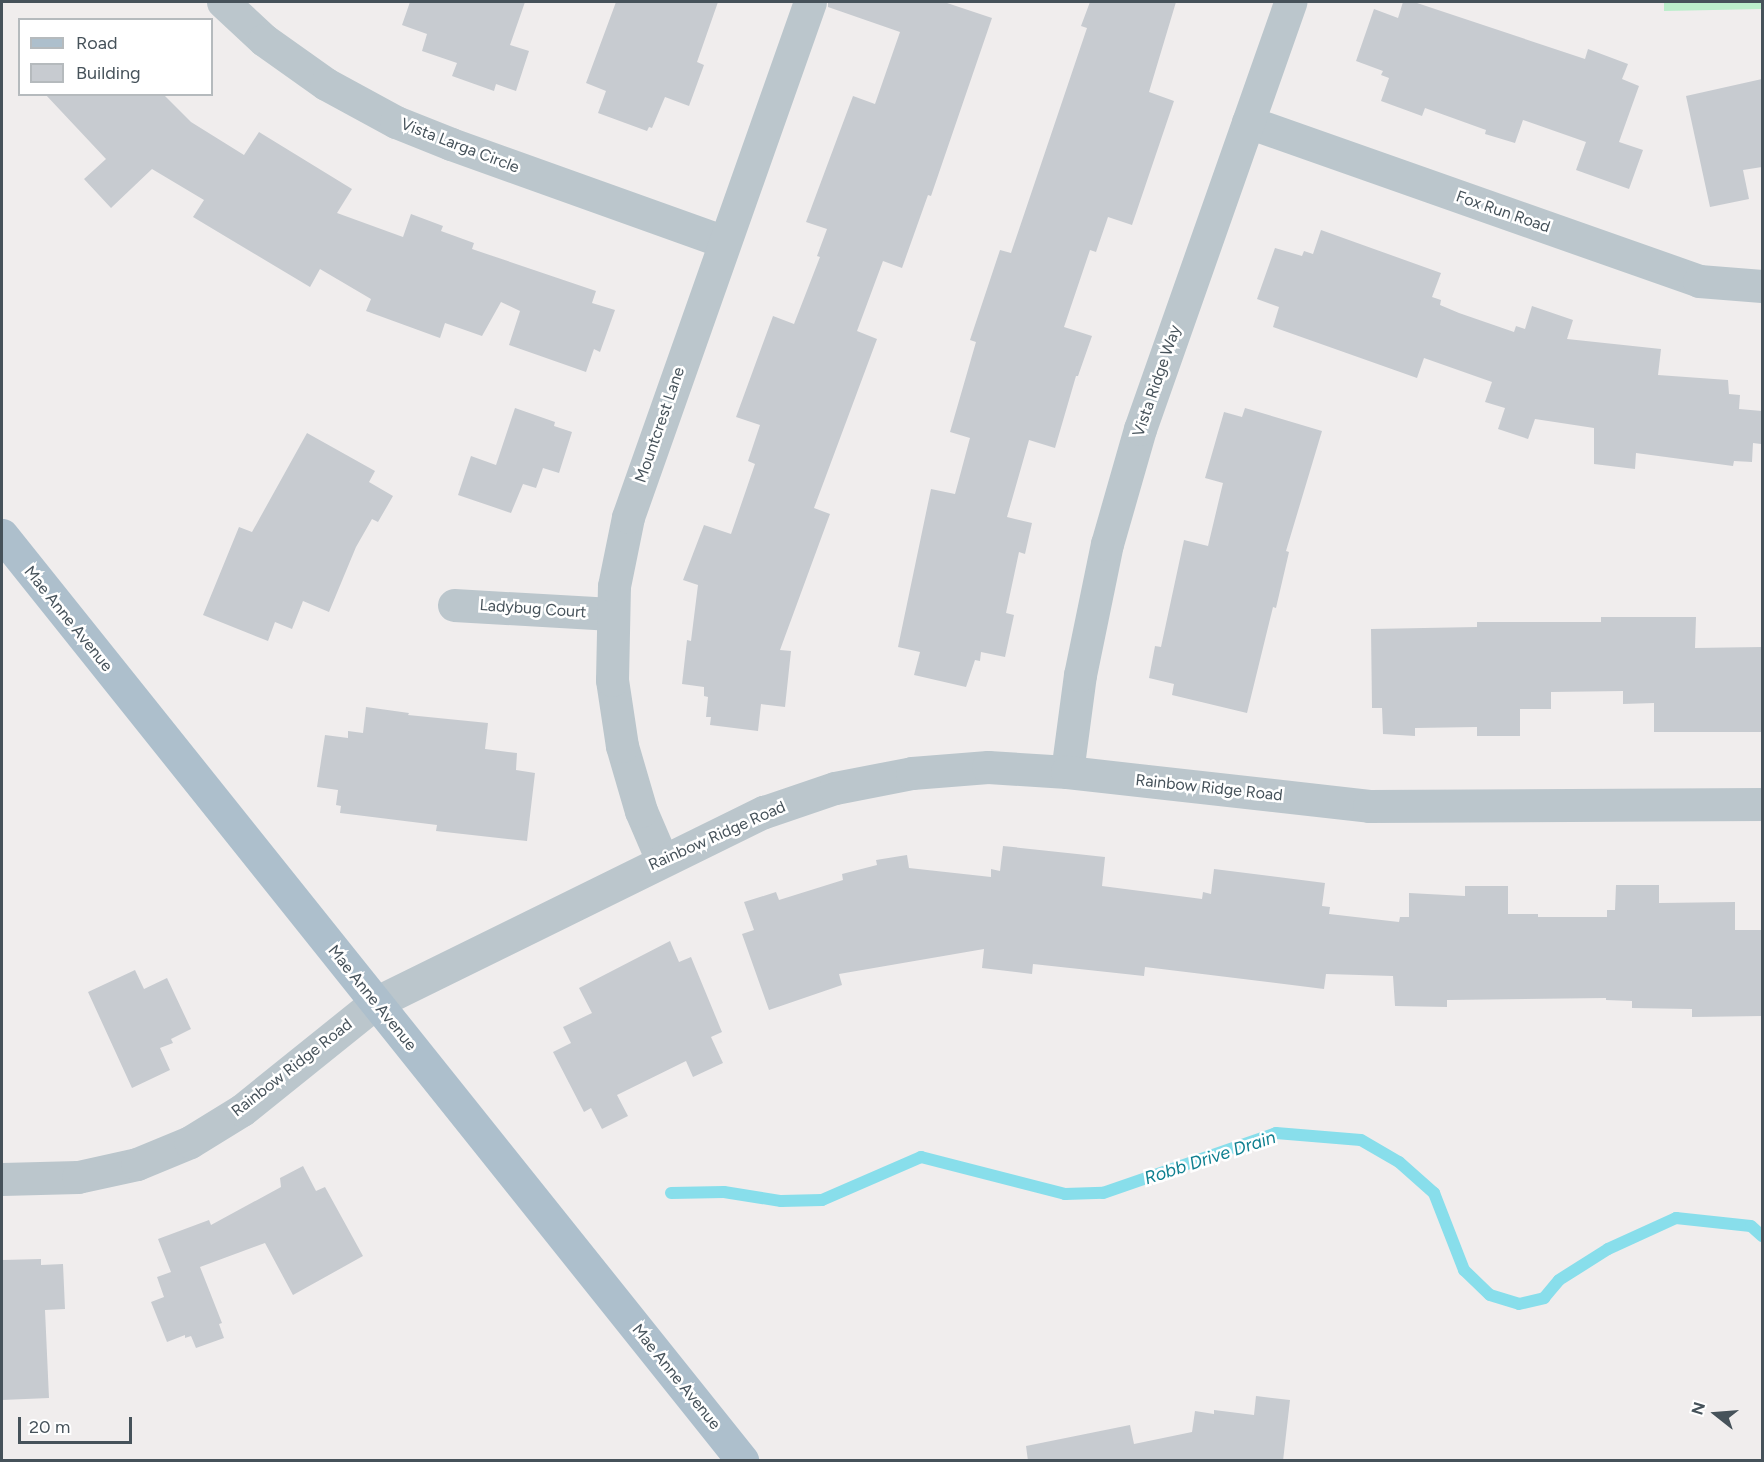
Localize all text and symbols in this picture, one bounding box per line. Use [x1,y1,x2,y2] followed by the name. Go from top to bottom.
[18,18,213,96] legend
[76,32,117,54] text: Road
[76,62,141,84] text: Building
[398,115,522,177] street label: Vista Larga Circle
[1454,187,1552,237] street label: Fox Run Road
[1129,323,1185,439] street label: Vista Ridge Way
[631,365,689,485] street label: Mountcrest Lane
[20,562,116,676] street label: Mae Anne Avenue
[479,596,587,622] street label: Ladybug Court
[1135,771,1283,805] street label: Rainbow Ridge Road
[646,797,788,875] street label: Rainbow Ridge Road
[324,941,420,1055] street label: Mae Anne Avenue
[228,1015,356,1121] street label: Rainbow Ridge Road
[1142,1127,1278,1189] water label: Robb Drive Drain
[628,1320,724,1434] street label: Mae Anne Avenue
[1686,1384,1746,1444] north arrow
[1687,1400,1709,1417] text: N
[21,1405,135,1443] scale bar
[29,1416,70,1438] text: 20 m

